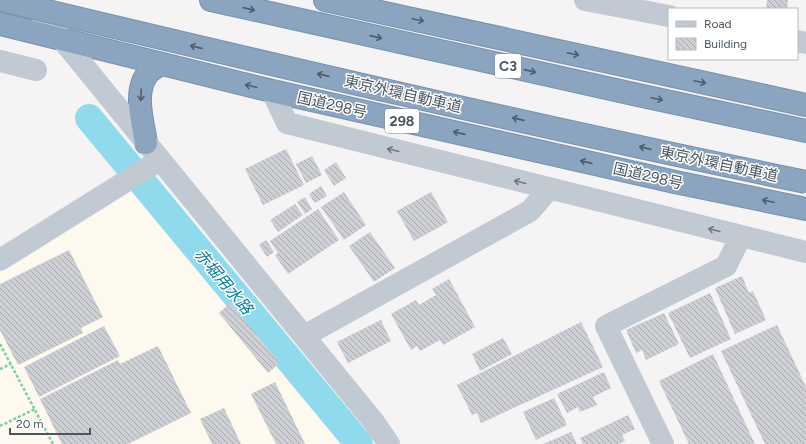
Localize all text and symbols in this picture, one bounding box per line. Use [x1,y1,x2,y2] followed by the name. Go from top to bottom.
[243,5,256,13] one-way arrow
[668,8,798,60] legend
[411,17,424,25] one-way arrow
[704,17,732,31] text: Road
[369,33,382,41] one-way arrow
[704,37,747,51] text: Building
[190,42,203,50] one-way arrow
[566,51,579,59] one-way arrow
[495,54,521,78] road number: C3
[524,68,537,76] one-way arrow
[317,71,330,79] one-way arrow
[343,72,463,116] street label: 東京外環自動車道
[693,79,706,87] one-way arrow
[244,82,257,89] one-way arrow
[137,88,145,101] one-way arrow
[295,88,369,122] street label: 国道298号
[650,96,663,104] one-way arrow
[385,109,419,133] road number: 298
[512,115,525,123] one-way arrow
[453,129,466,137] one-way arrow
[658,143,780,185] street label: 東京外環自動車道
[638,144,651,152] one-way arrow
[387,146,400,153] one-way arrow
[580,158,593,165] one-way arrow
[611,159,685,193] street label: 国道298号
[513,177,526,185] one-way arrow
[762,197,775,205] one-way arrow
[707,225,720,233] one-way arrow
[191,245,258,320] water label: 赤堀用水路
[10,410,90,436] scale bar
[16,417,44,431] text: 20 m

